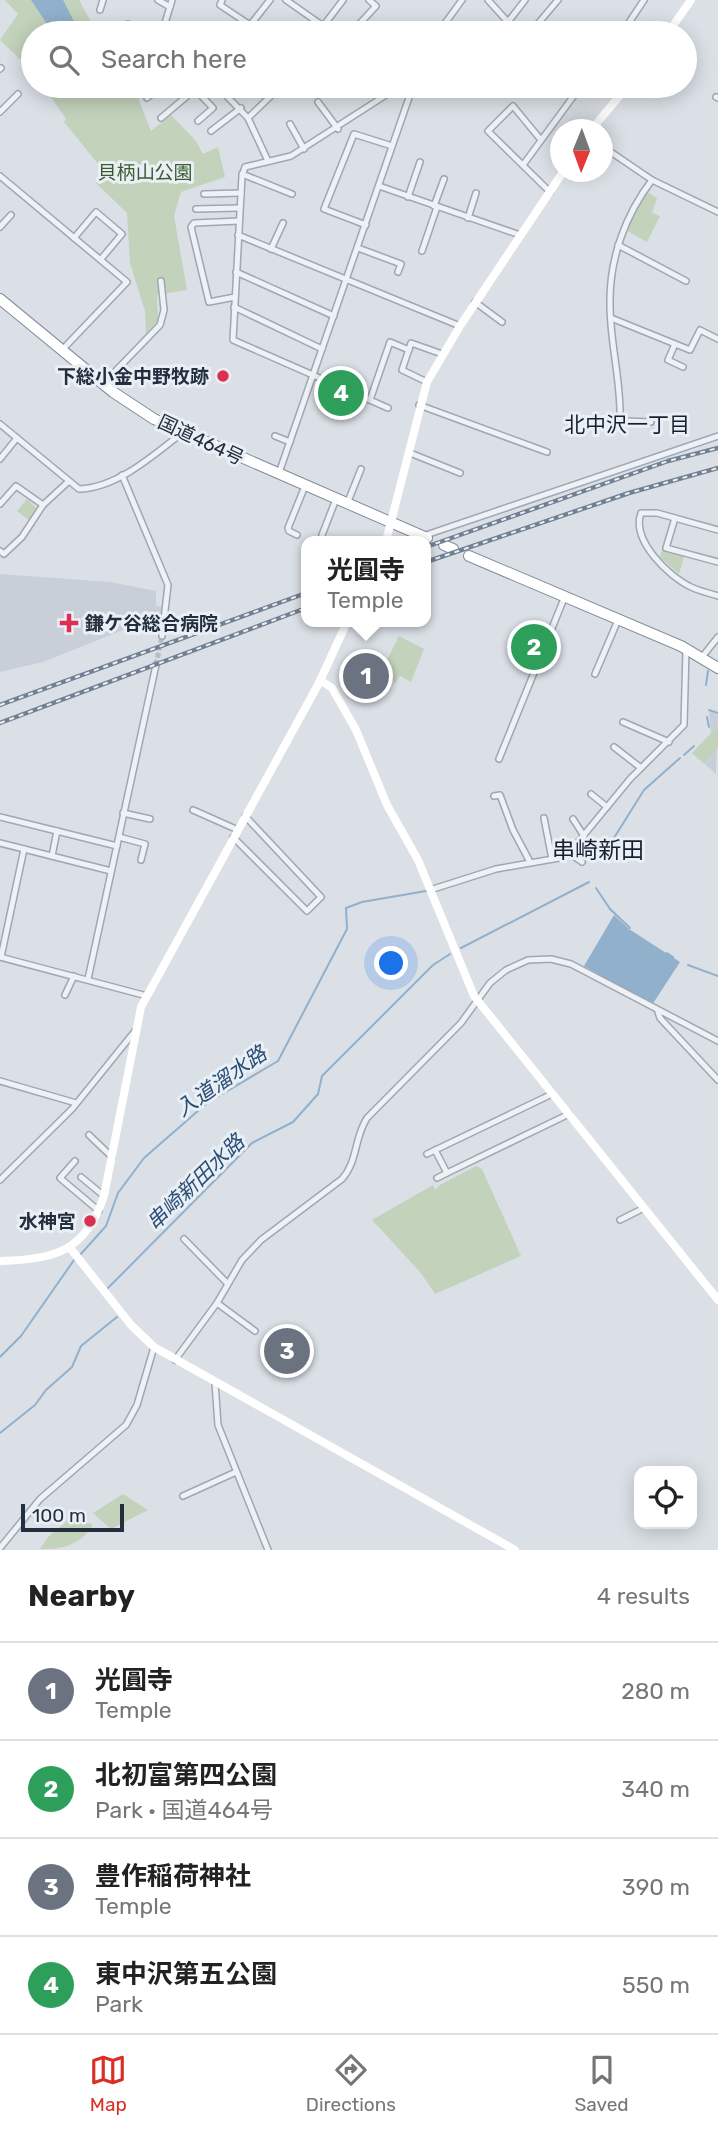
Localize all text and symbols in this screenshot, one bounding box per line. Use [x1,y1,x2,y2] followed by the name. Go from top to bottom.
[21,21,697,98] search box
[45,41,83,79] icon: search
[101,44,247,75] text: Search here
[550,119,613,182] north arrow
[97,161,193,184] park label: 貝柄山公園
[57,365,209,388] place label: 下総小金中野牧跡
[318,367,364,419] pin: 4
[215,368,231,384] marker: 下総小金中野牧跡
[154,410,248,470] street label: 国道464号
[564,412,690,437] district label: 北中沢一丁目
[301,536,431,627] popup
[327,555,405,586] text: 光圓寺
[327,586,404,614] text: Temple
[84,612,218,635] place label: 鎌ケ谷総合病院
[59,613,79,633] marker: 鎌ケ谷総合病院
[511,621,557,673] pin: 2
[343,650,389,702] pin: 1
[552,836,644,864] district label: 串崎新田
[374,946,408,980] your location
[171,1040,273,1121] water label: 入道溜水路
[141,1128,250,1235] water label: 串崎新田水路
[19,1210,76,1233] place label: 水神宮
[82,1213,98,1229] marker: 水神宮
[264,1325,310,1377] pin: 3
[634,1466,697,1529] map controls
[634,1466,697,1529] button: locate
[21,1501,124,1533] scale bar
[32,1504,86,1527] text: 100 m
[28,1578,135,1614] text: Nearby
[597,1582,690,1610] text: 4 results
[95,1665,173,1696] text: 光圓寺
[45,1677,57,1705] text: 1
[621,1677,690,1705] text: 280 m
[95,1696,172,1724] text: Temple
[95,1760,277,1791] text: 北初富第四公園
[44,1775,58,1803] text: 2
[621,1775,690,1803] text: 340 m
[95,1796,273,1824] text: Park · 国道464号
[95,1861,251,1892] text: 豊作稲荷神社
[43,1873,59,1901] text: 3
[622,1873,690,1901] text: 390 m
[95,1892,172,1920] text: Temple
[95,1959,277,1990] text: 東中沢第五公園
[43,1971,59,1999] text: 4
[622,1971,690,1999] text: 550 m
[95,1990,143,2018] text: Park
[89,2051,127,2116] tab: Map
[306,2051,396,2116] tab: Directions
[574,2051,629,2116] tab: Saved

